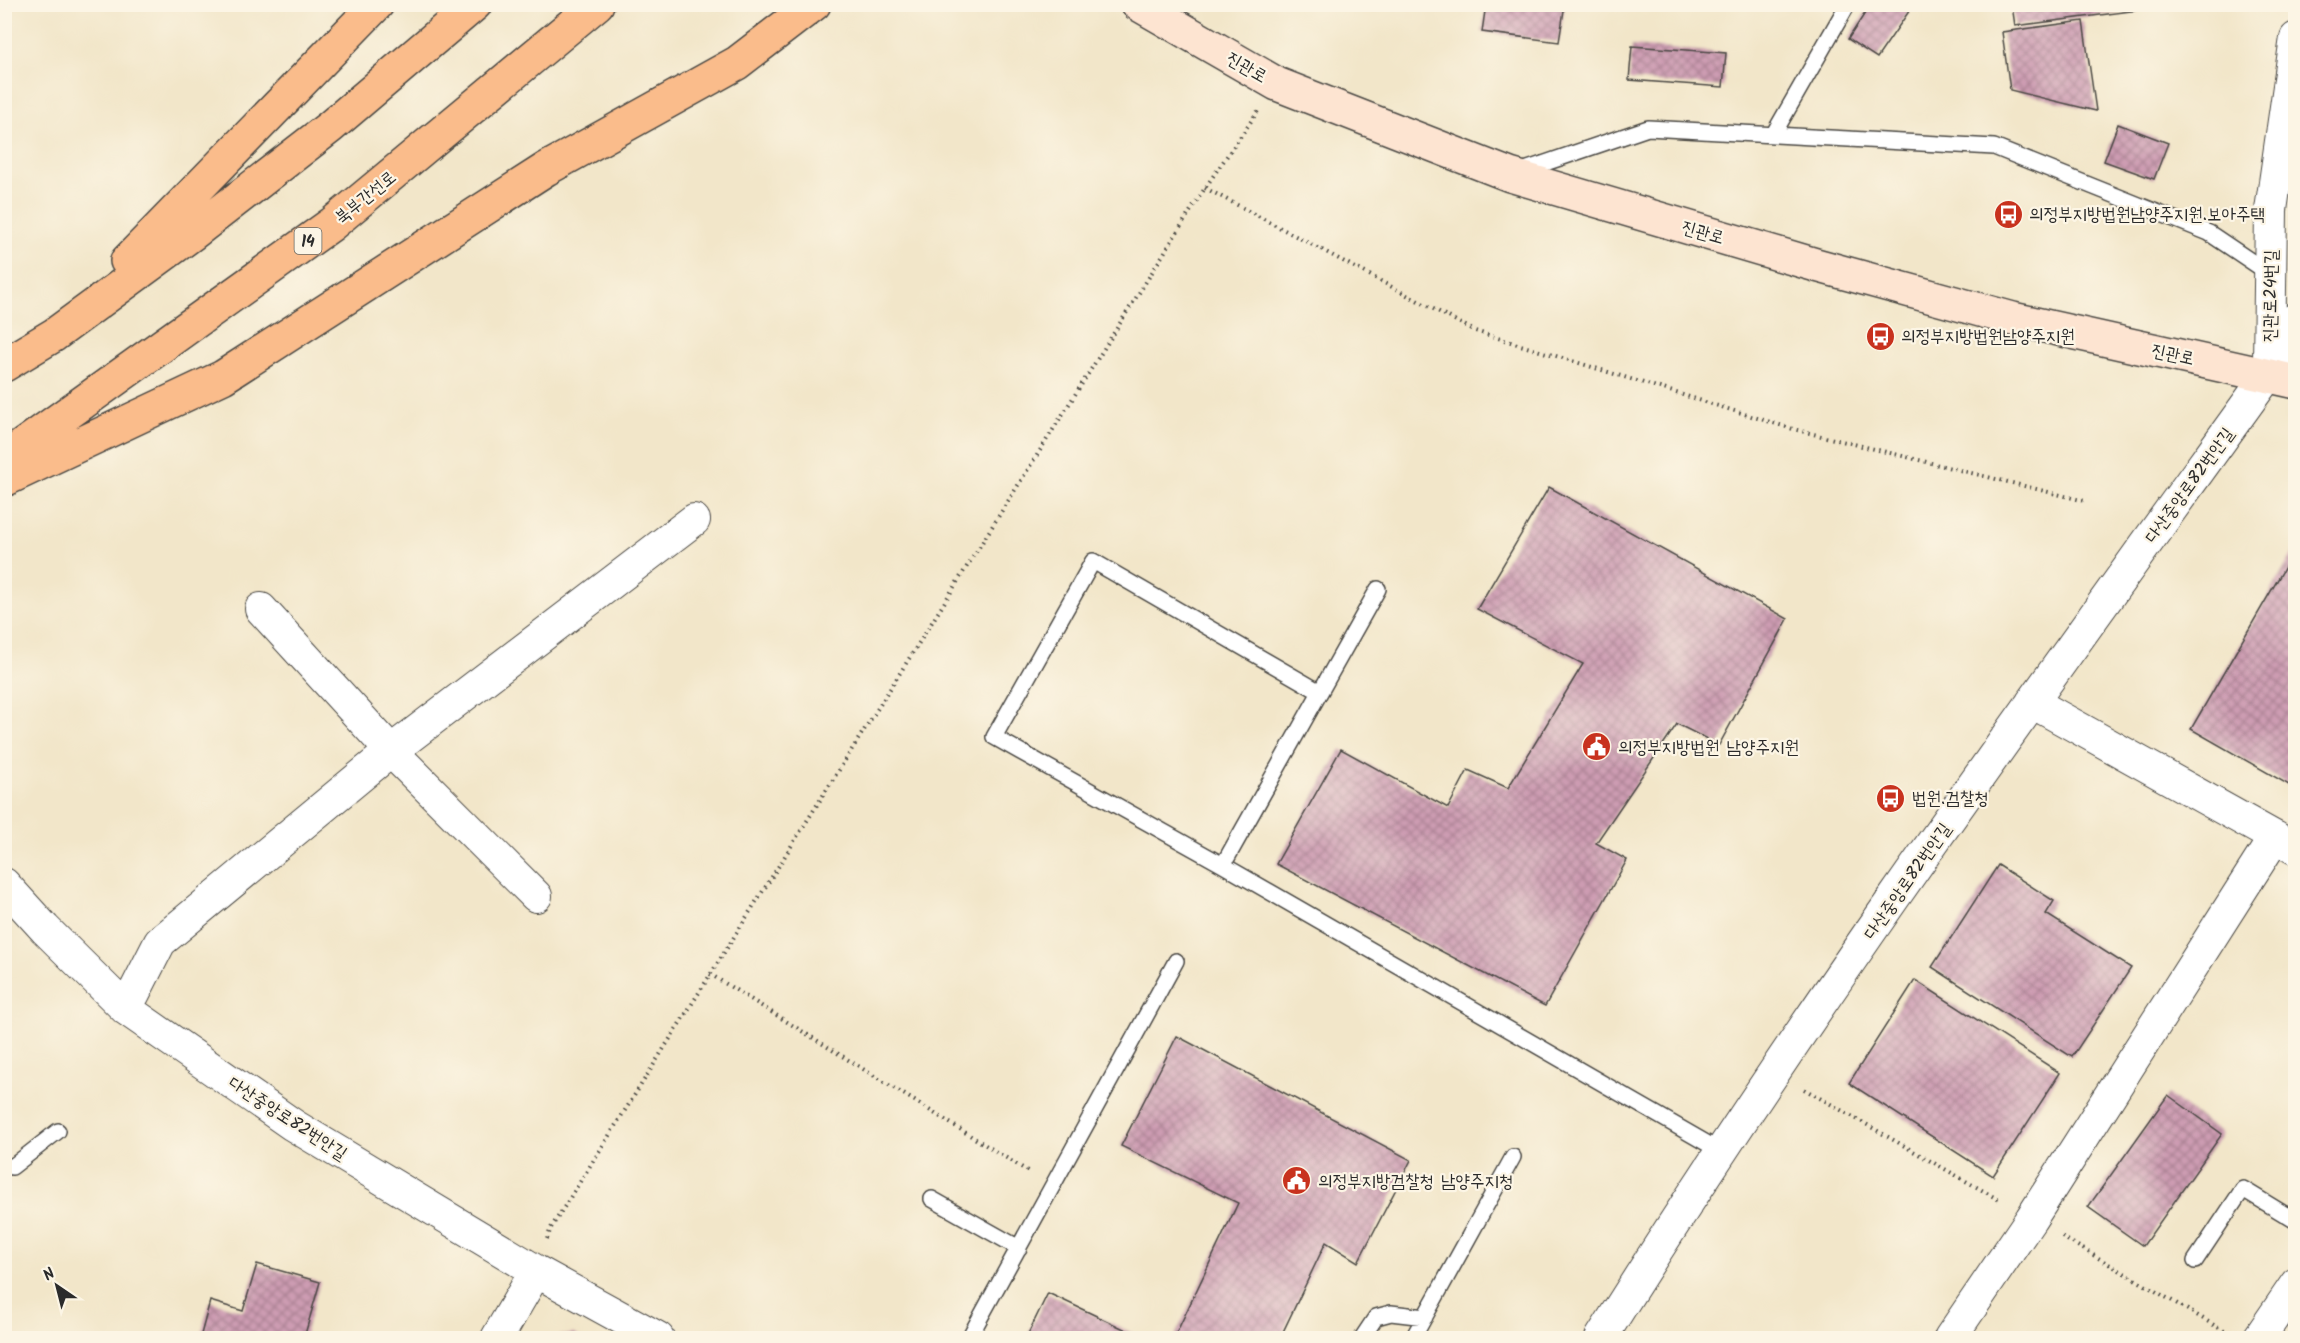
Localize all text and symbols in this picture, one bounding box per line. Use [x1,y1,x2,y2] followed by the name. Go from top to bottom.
[1220,45,1272,92] street label: 진관로
[329,164,403,232] street label: 북부간선로
[1992,198,2024,230] bus stop icon: 의정부지방법원남양주지원.보아주택
[2029,201,2265,230] place label: 의정부지방법원남양주지원.보아주택
[1678,214,1727,253] street label: 진관로
[294,228,322,254] road number: 14
[2256,249,2287,343] street label: 진관로24번길
[1864,320,1896,352] bus stop icon: 의정부지방법원남양주지원
[1901,323,2075,352] place label: 의정부지방법원남양주지원
[2148,337,2197,374] street label: 진관로
[2138,421,2243,550] street label: 다산중앙로82번안길
[1581,731,1613,763] public building icon: 의정부지방법원 남양주지원
[1618,734,1799,763] place label: 의정부지방법원 남양주지원
[1875,782,1907,814] bus stop icon: 법원.검찰청
[1912,785,1989,814] place label: 법원.검찰청
[1857,817,1960,946] street label: 다산중앙로82번안길
[222,1070,353,1169] street label: 다산중앙로82번안길
[1281,1165,1313,1197] public building icon: 의정부지방검찰청 남양주지청
[1318,1168,1514,1197] place label: 의정부지방검찰청 남양주지청
[27,1256,87,1316] north arrow
[38,1262,61,1288] text: N

